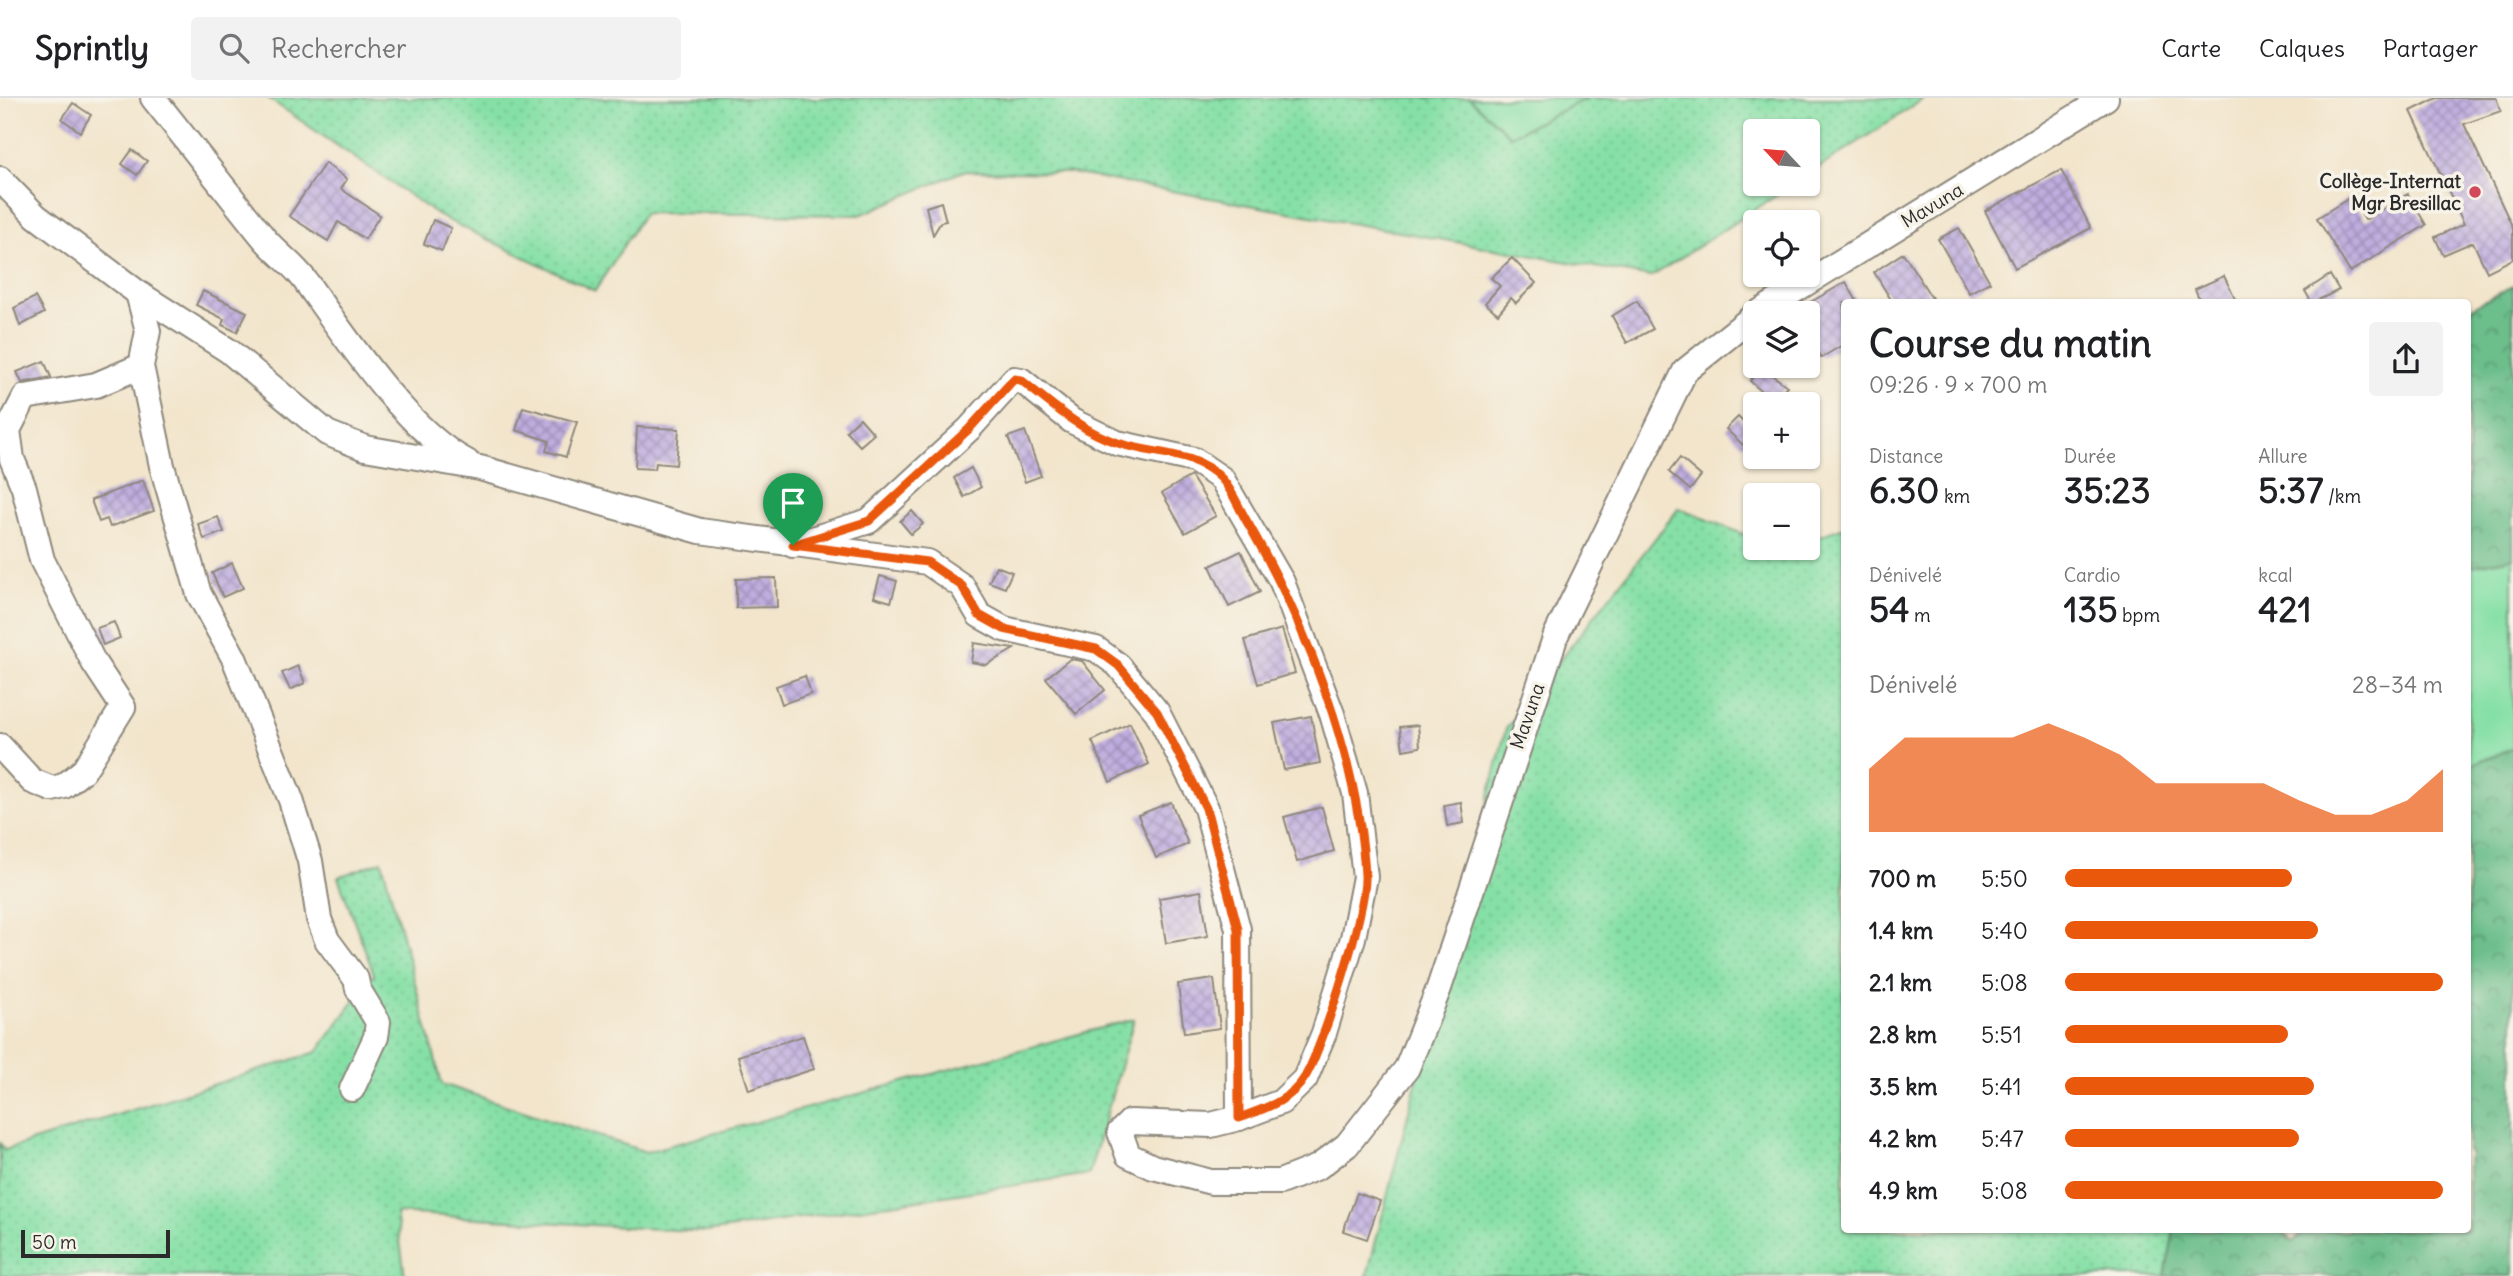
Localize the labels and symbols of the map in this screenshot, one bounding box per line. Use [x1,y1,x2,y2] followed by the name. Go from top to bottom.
[1743,119,1820,196] north arrow
[2319,169,2462,215] place label: Collège-Internat Mgr Bresillac
[1897,177,1968,233] street label: Mavuna
[2467,184,2483,200] marker: Collège-Internat Mgr Bresillac
[763,473,823,545] pin
[1505,680,1550,752] street label: Mavuna
[21,1227,170,1259] scale bar

